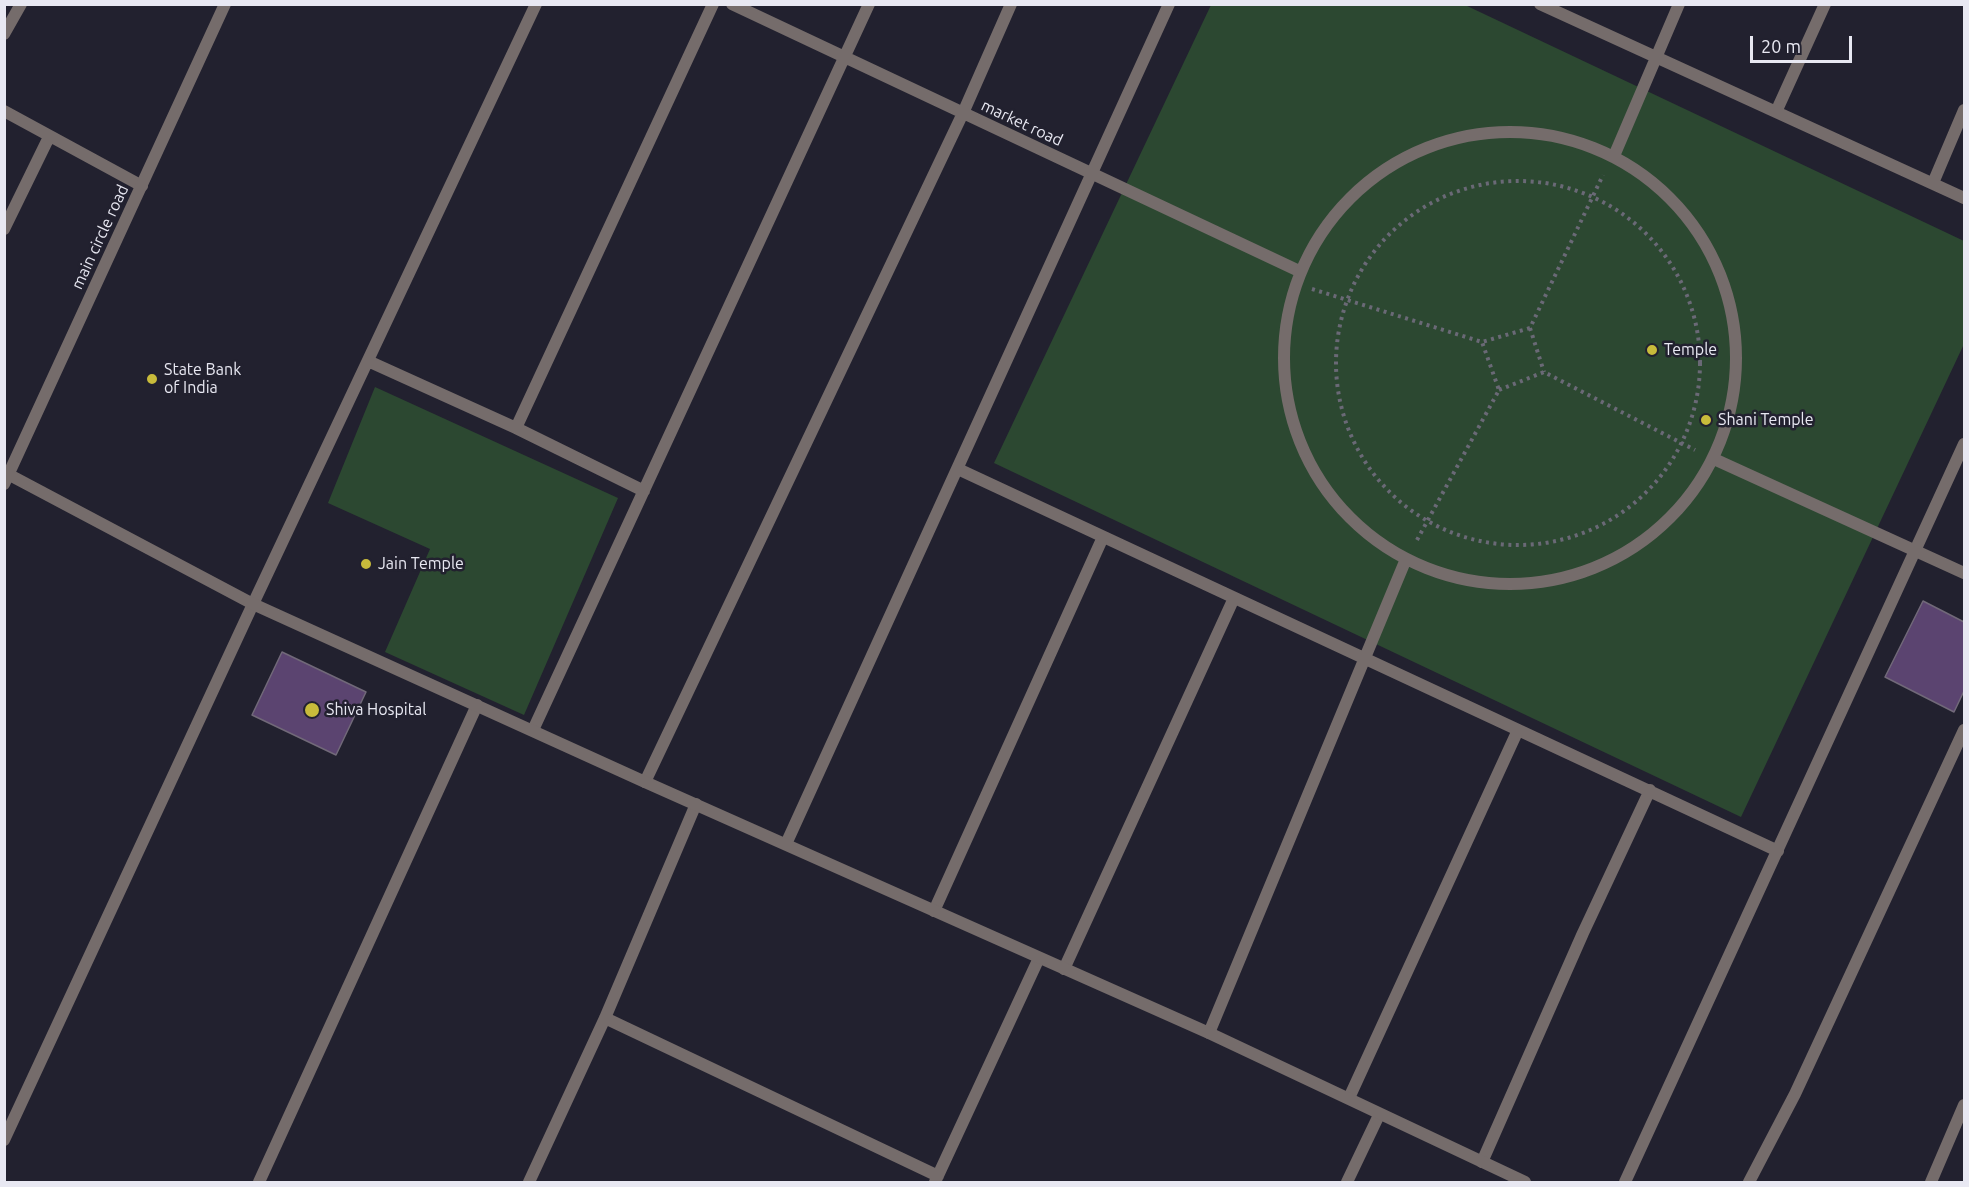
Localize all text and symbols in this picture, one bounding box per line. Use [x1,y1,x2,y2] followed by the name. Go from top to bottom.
[1753,24,1855,62] scale bar
[1761,36,1801,56] text: 20 m
[978,96,1066,150] street label: market road
[67,182,133,292] street label: main circle road
[1664,340,1717,360] place label: Temple
[1645,343,1659,357] marker: Temple
[164,360,241,398] place label: State Bank of India
[145,372,159,386] marker: State Bank of India
[1718,410,1814,430] place label: Shani Temple
[1699,413,1713,427] marker: Shani Temple
[378,554,464,574] place label: Jain Temple
[359,557,373,571] marker: Jain Temple
[326,700,426,720] place label: Shiva Hospital
[303,701,321,719] marker: Shiva Hospital

